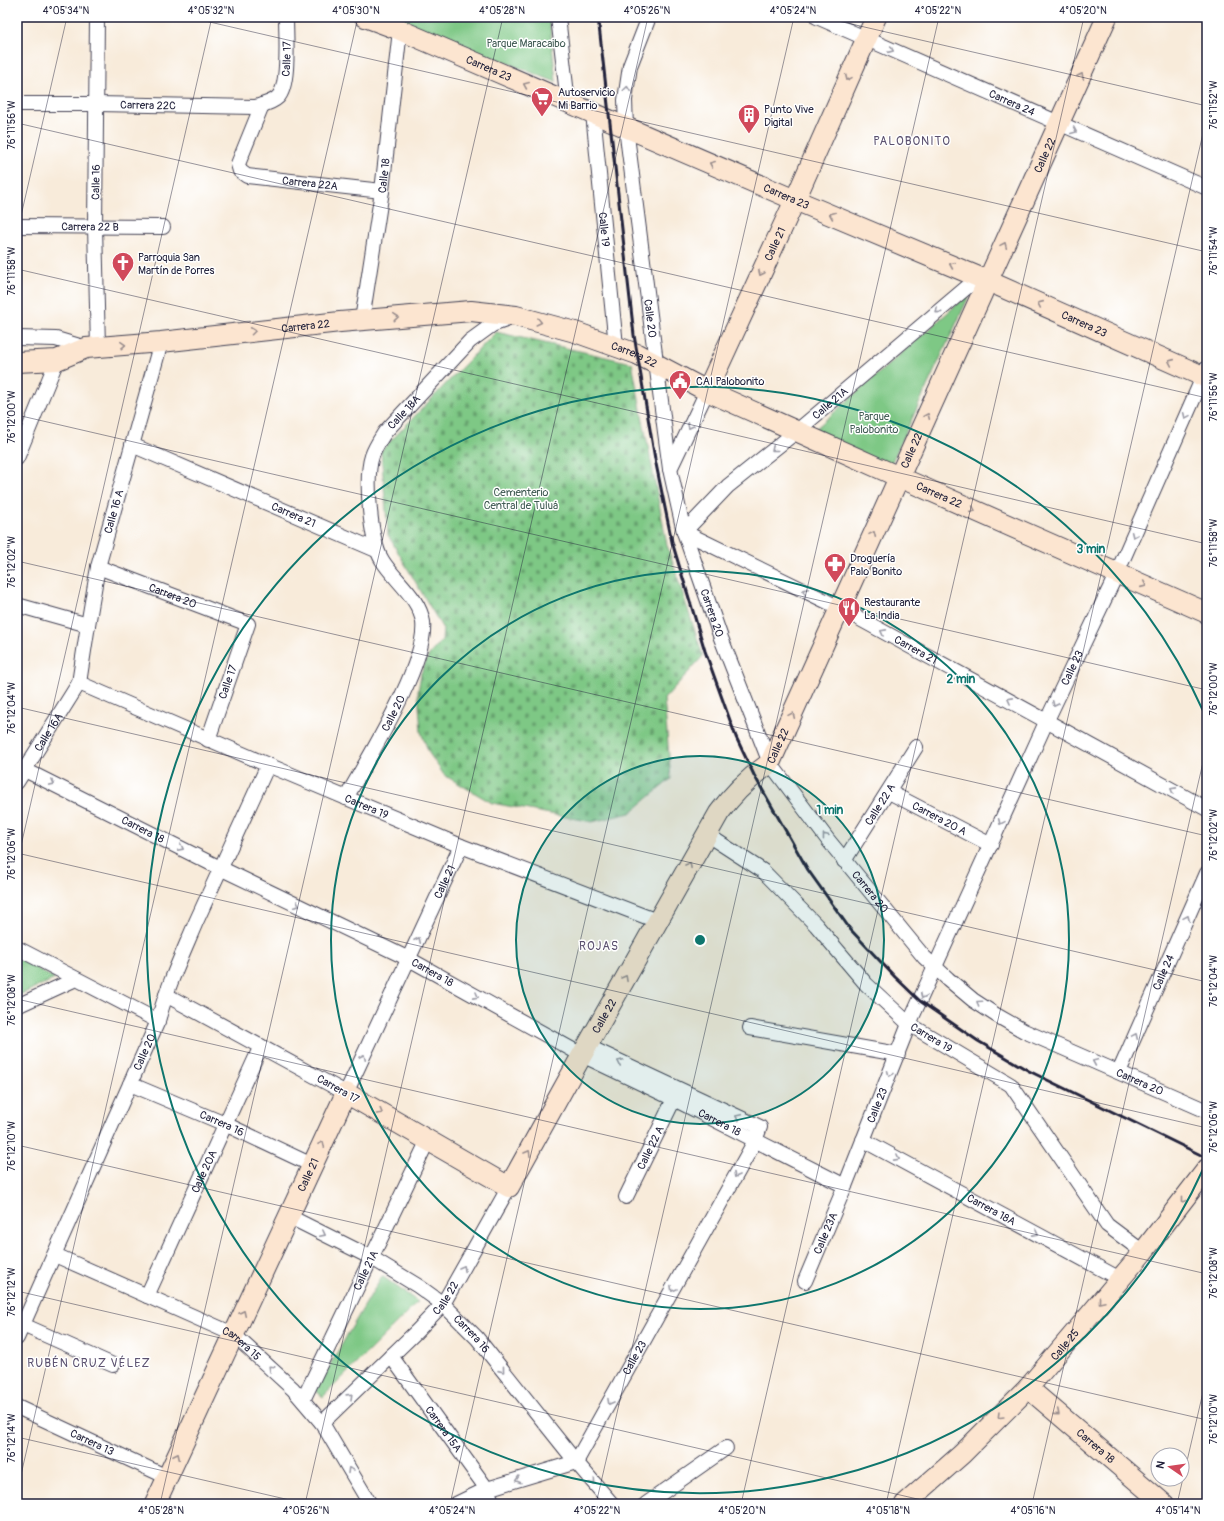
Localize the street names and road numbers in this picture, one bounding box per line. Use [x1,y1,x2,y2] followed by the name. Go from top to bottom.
[279,41,293,77] street label: Calle 17
[464,53,514,84] street label: Carrera 23
[987,87,1038,119] street label: Carrera 24
[120,98,176,112] street label: Carrera 22C
[1031,136,1058,175] street label: Calle 22
[375,157,392,194] street label: Calle 18
[89,164,103,200] street label: Calle 16
[282,173,339,193] street label: Carrera 22A
[762,181,811,212] street label: Carrera 23
[596,211,613,248] street label: Calle 19
[61,220,119,233] street label: Carrera 22 B
[761,225,788,263] street label: Calle 21
[642,298,659,339] street label: Calle 20
[1060,308,1109,339] street label: Carrera 23
[280,317,330,335] street label: Carrera 22
[610,339,659,370] street label: Carrera 22
[809,384,850,422] street label: Calle 21A
[385,392,423,432] street label: Calle 18A
[898,431,925,470] street label: Calle 22
[914,479,964,511] street label: Carrera 22
[101,488,126,535] street label: Calle 16 A
[270,499,318,530] street label: Carrera 21
[147,580,199,610] street label: Carrera 20
[698,587,727,639] street label: Carrera 20
[892,633,940,667] street label: Carrera 21
[1058,648,1086,687] street label: Calle 23
[216,663,240,701] street label: Calle 17
[378,693,408,733] street label: Calle 20
[31,710,65,754] street label: Calle 16A
[764,726,791,765] street label: Calle 22
[862,781,898,828] street label: Calle 22 A
[343,791,391,822] street label: Carrera 19
[910,799,969,838] street label: Carrera 20 A
[119,813,167,846] street label: Carrera 18
[431,863,458,901] street label: Calle 21
[849,868,891,915] street label: Carrera 20
[1150,952,1177,992] street label: Calle 24
[409,955,456,989] street label: Carrera 18
[589,997,619,1035] street label: Calle 22
[908,1020,955,1055] street label: Carrera 19
[130,1032,158,1072] street label: Calle 20
[1114,1066,1165,1098] street label: Carrera 20
[315,1072,362,1106] street label: Carrera 17
[864,1086,890,1125] street label: Calle 23
[696,1106,744,1139] street label: Carrera 18
[198,1108,246,1139] street label: Carrera 16
[634,1124,666,1172] street label: Calle 22 A
[188,1148,219,1195] street label: Calle 20A
[295,1156,321,1194] street label: Calle 21
[965,1191,1018,1228] street label: Carrera 18A
[811,1210,840,1256] street label: Calle 23A
[350,1248,380,1292] street label: Calle 21A
[430,1279,461,1317] street label: Calle 22
[451,1312,493,1355] street label: Carrera 16
[220,1324,264,1363] street label: Carrera 15
[1048,1326,1082,1363] street label: Calle 25
[620,1338,649,1377] street label: Calle 23
[423,1403,465,1455] street label: Carrera 15A
[68,1426,116,1458] street label: Carrera 13
[1074,1426,1118,1466] street label: Carrera 18

